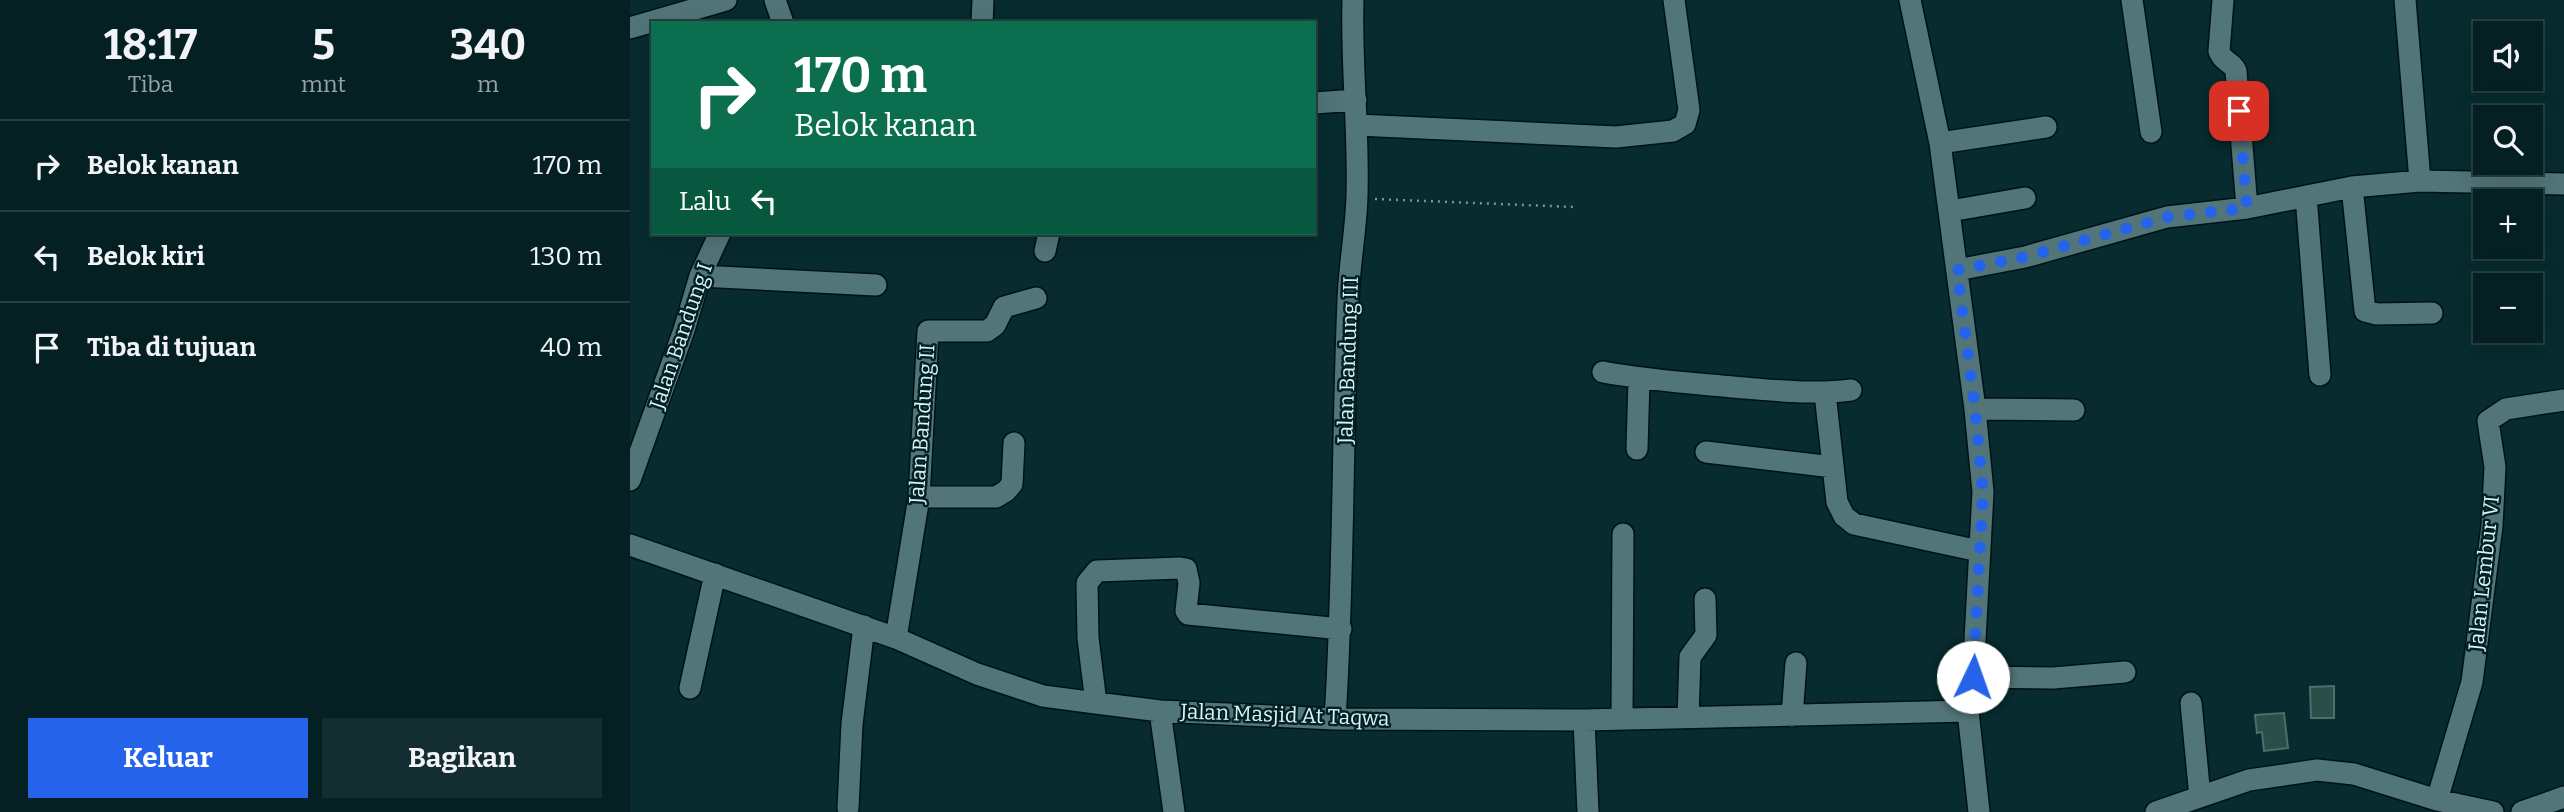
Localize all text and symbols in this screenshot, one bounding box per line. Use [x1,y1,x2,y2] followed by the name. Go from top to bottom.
[104,20,197,70] text: 18:17
[312,20,335,70] text: 5
[450,20,526,70] text: 340
[2473,21,2543,343] map controls
[2473,21,2543,91] button: sound
[794,46,927,105] text: 170 m
[679,49,770,140] icon: right
[128,70,173,98] text: Tiba
[301,70,346,98] text: mnt
[477,70,499,98] text: m
[2209,81,2269,141] pin
[2220,92,2258,130] icon: arrive
[2473,105,2543,175] button: search
[794,106,977,144] text: Belok kanan
[28,147,66,185] icon: right
[87,150,239,181] text: Belok kanan
[532,150,602,181] text: 170 m
[745,182,783,220] icon: left
[679,186,731,217] text: Lalu
[2473,189,2543,259] button: +
[28,238,66,276] icon: left
[87,241,205,272] text: Belok kiri
[530,241,602,272] text: 130 m
[644,260,718,413] street label: Jalan Bandung I
[2473,273,2543,343] button: −
[1332,276,1364,445] street label: Jalan Bandung III
[28,329,66,367] icon: arrive
[87,332,256,363] text: Tiba di tujuan
[540,332,602,363] text: 40 m
[903,343,941,506] street label: Jalan Bandung II
[2463,494,2505,653] street label: Jalan Lembur VI
[1936,640,2010,714] position arrow
[1179,698,1391,732] street label: Jalan Masjid At Taqwa
[28,718,308,798] button: Keluar
[322,718,602,798] button: Bagikan

